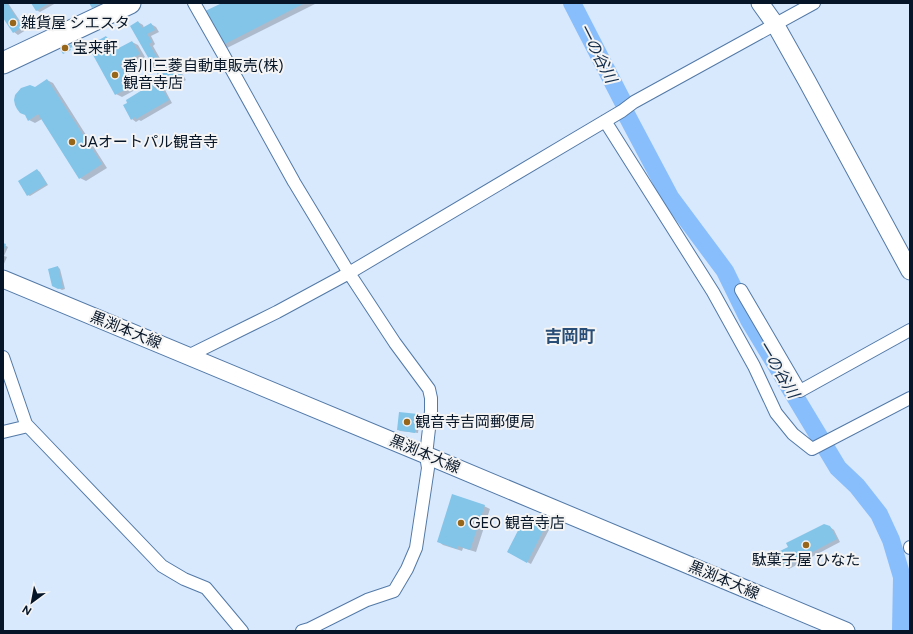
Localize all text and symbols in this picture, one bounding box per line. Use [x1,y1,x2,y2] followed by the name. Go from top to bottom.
[21,14,130,32] place label: 雑貨屋 シエスタ
[8,18,18,28] marker: 雑貨屋 シエスタ
[575,20,621,88] water label: 一の谷川
[73,39,118,57] place label: 宝来軒
[60,43,70,53] marker: 宝来軒
[123,57,284,92] place label: 香川三菱自動車販売(株) 観音寺店
[110,70,120,80] marker: 香川三菱自動車販売(株) 観音寺店
[80,133,218,151] place label: JAオートパル観音寺
[67,137,77,147] marker: JAオートパル観音寺
[88,308,164,352] street label: 黒渕本大線
[545,326,596,346] district label: 吉岡町
[754,337,804,403] water label: 一の谷川
[415,413,535,431] place label: 観音寺吉岡郵便局
[402,417,412,427] marker: 観音寺吉岡郵便局
[387,431,463,477] street label: 黒渕本大線
[469,514,565,532] place label: GEO 観音寺店
[456,518,466,528] marker: GEO 観音寺店
[801,540,811,550] marker: 駄菓子屋 ひなた
[752,551,860,569] place label: 駄菓子屋 ひなた
[686,557,762,603] street label: 黒渕本大線
[12,582,52,622] north arrow
[20,602,34,618] text: N

